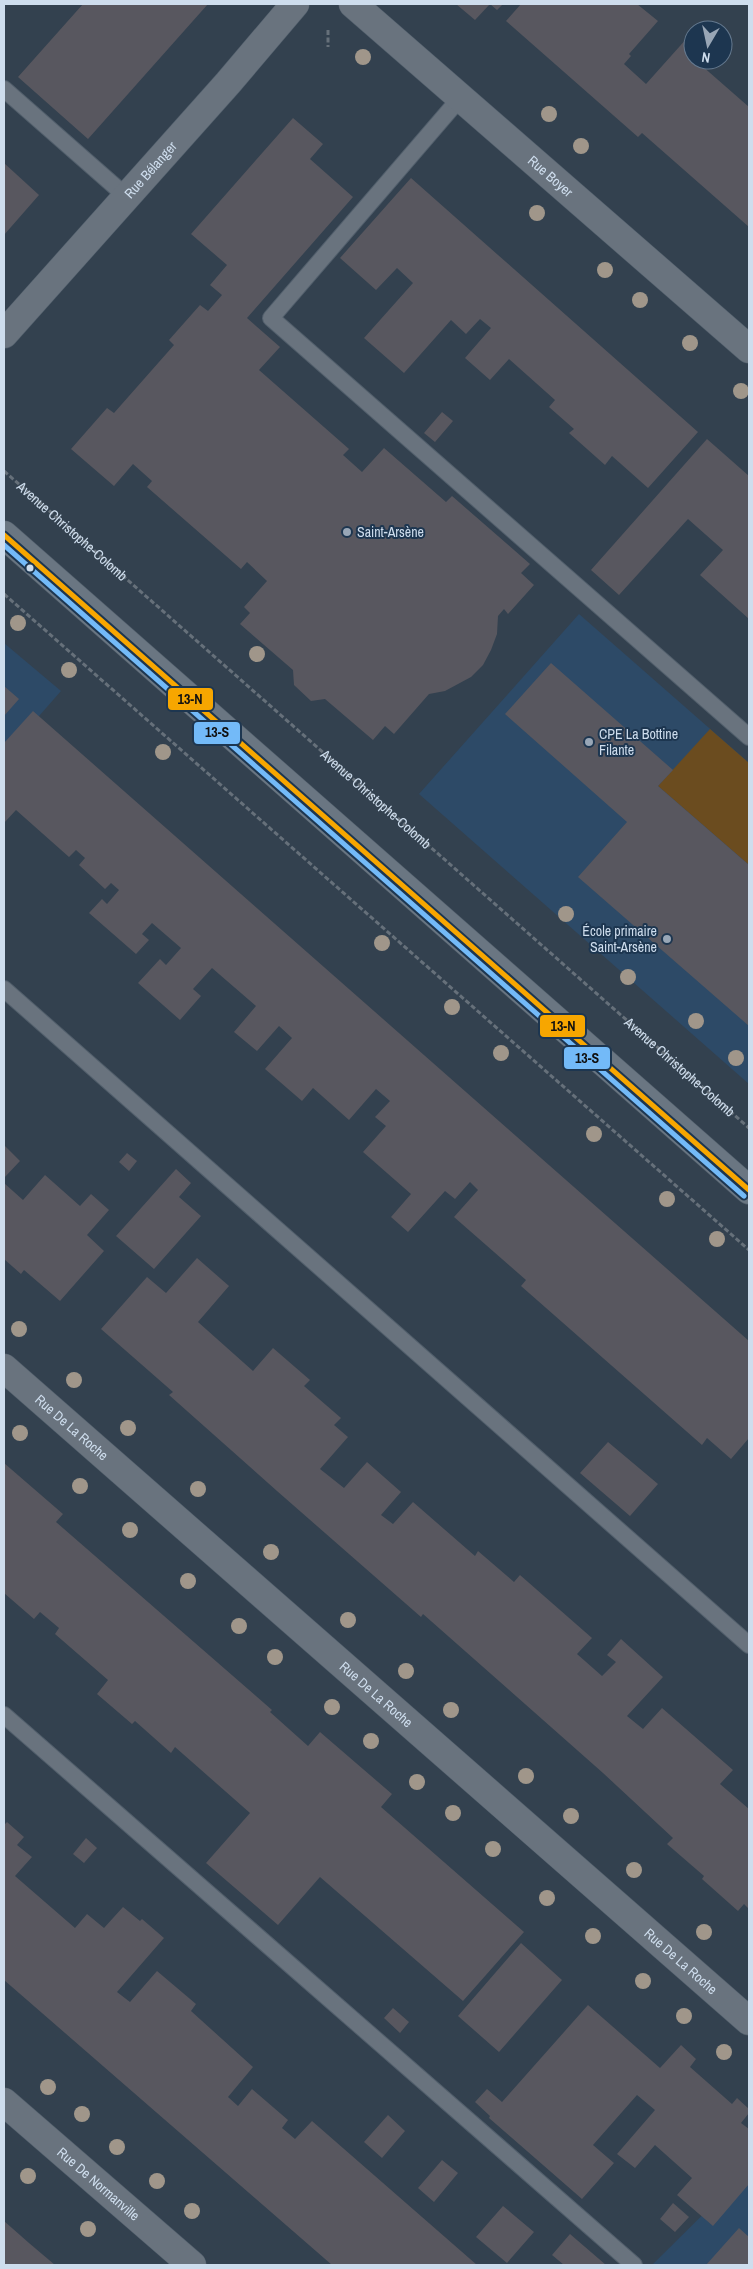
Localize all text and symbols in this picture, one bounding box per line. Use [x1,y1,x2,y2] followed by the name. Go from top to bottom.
[683,20,733,70] north arrow
[700,48,711,67] text: N
[120,138,181,202] street label: Rue Bélanger
[524,151,577,201] street label: Rue Boyer
[12,477,131,585] street label: Avenue Christophe-Colomb
[357,523,424,541] place label: Saint-Arsène
[341,526,353,538] marker: Saint-Arsène
[25,563,35,573] unlabelled marker
[167,687,214,711] line badge: 13-N
[178,690,202,708] text: 13-N
[193,721,241,745] line badge: 13-S
[205,723,229,741] text: 13-S
[599,725,678,759] place label: CPE La Bottine Filante
[583,736,595,748] marker: CPE La Bottine Filante
[316,745,435,853] street label: Avenue Christophe-Colomb
[582,922,657,956] place label: École primaire Saint-Arsène
[661,933,673,945] marker: École primaire Saint-Arsène
[620,1013,739,1121] street label: Avenue Christophe-Colomb
[539,1014,586,1038] line badge: 13-N
[551,1017,575,1035] text: 13-N
[563,1046,611,1070] line badge: 13-S
[575,1049,599,1067] text: 13-S
[31,1390,112,1464] street label: Rue De La Roche
[336,1657,417,1731] street label: Rue De La Roche
[641,1924,721,1998] street label: Rue De La Roche
[53,2143,143,2225] street label: Rue De Normanville

